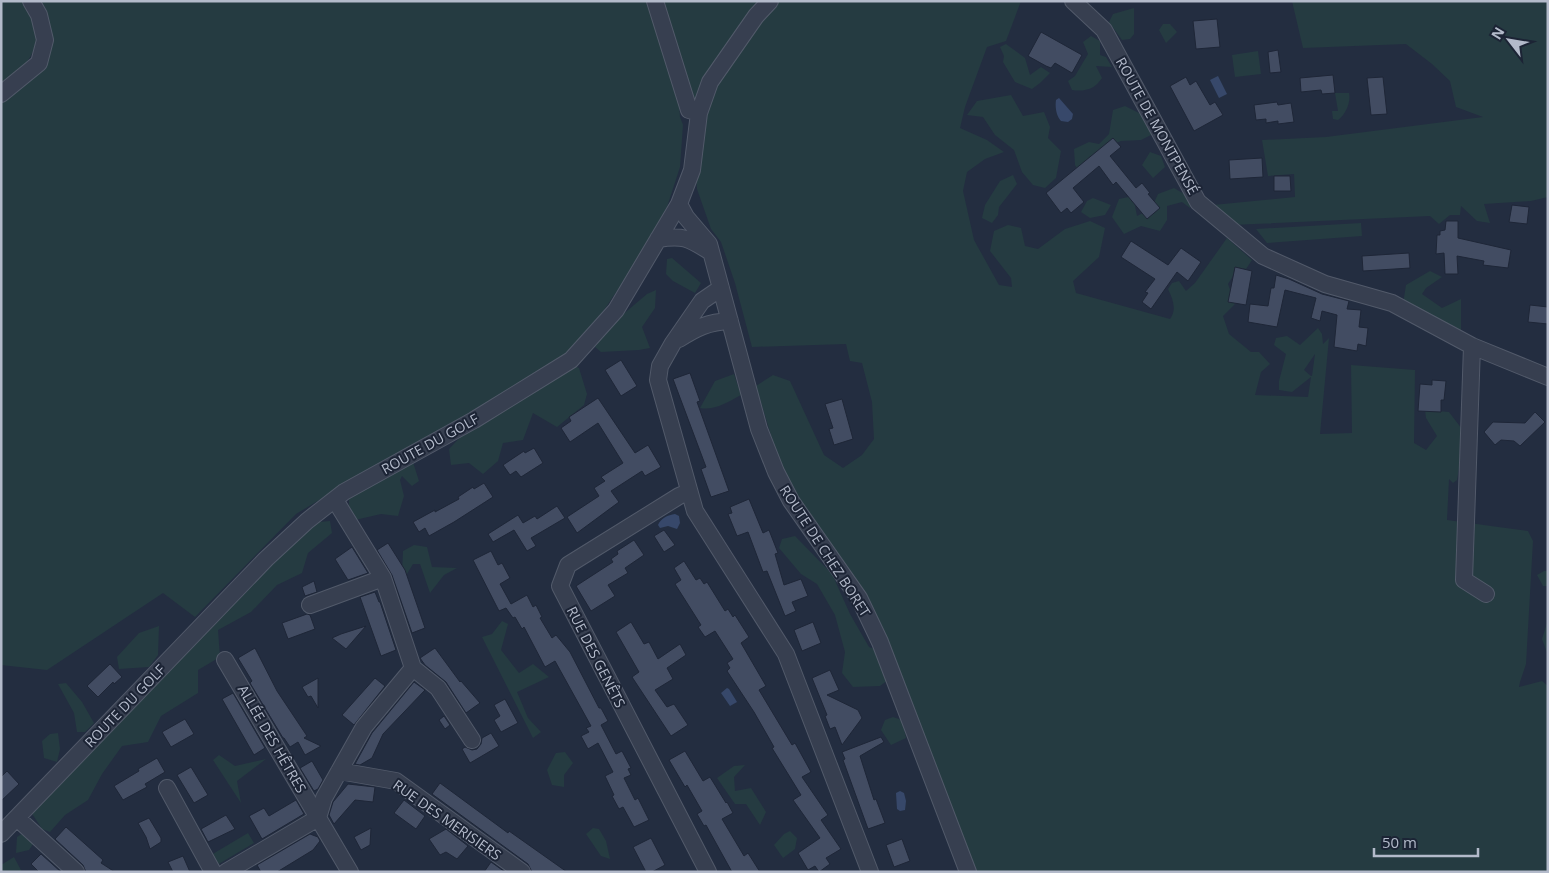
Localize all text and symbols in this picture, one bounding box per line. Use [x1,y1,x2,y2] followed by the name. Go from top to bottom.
[1484,15,1534,65] north arrow
[1486,23,1509,43] text: N
[1112,54,1203,198] street label: ROUTE DE MONTPENSÉ
[378,409,482,478] street label: ROUTE DU GOLF
[776,481,875,620] street label: ROUTE DE CHEZ BORET
[563,603,630,711] street label: RUE DES GENÊTS
[80,660,169,751] street label: ROUTE DU GOLF
[234,681,311,796] street label: ALLÉE DES HÊTRES
[389,775,505,864] street label: RUE DES MERISIERS
[1374,826,1478,858] scale bar
[1382,832,1417,852] text: 50 m

